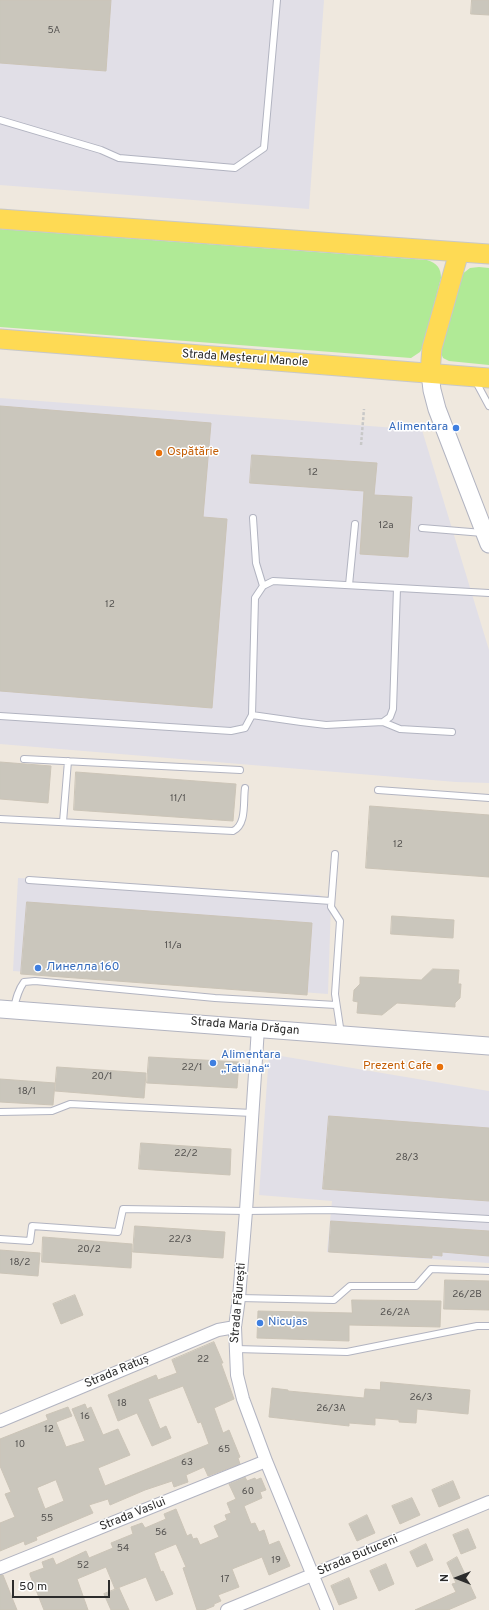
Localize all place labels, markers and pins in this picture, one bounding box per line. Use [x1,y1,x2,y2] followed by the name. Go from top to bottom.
[389,421,448,435] place label: Alimentara
[451,423,461,433] marker: Alimentara
[167,446,219,460] place label: Ospătărie
[154,448,164,458] marker: Ospătărie
[46,961,119,975] place label: Линелла 160
[33,963,43,973] marker: Линелла 160
[221,1049,280,1077] place label: Alimentara „Tatiana“
[208,1058,218,1068] marker: Alimentara „Tatiana“
[363,1060,432,1074] place label: Prezent Cafe
[435,1062,445,1072] marker: Prezent Cafe
[268,1316,308,1330] place label: Nicujas
[255,1318,265,1328] marker: Nicujas

